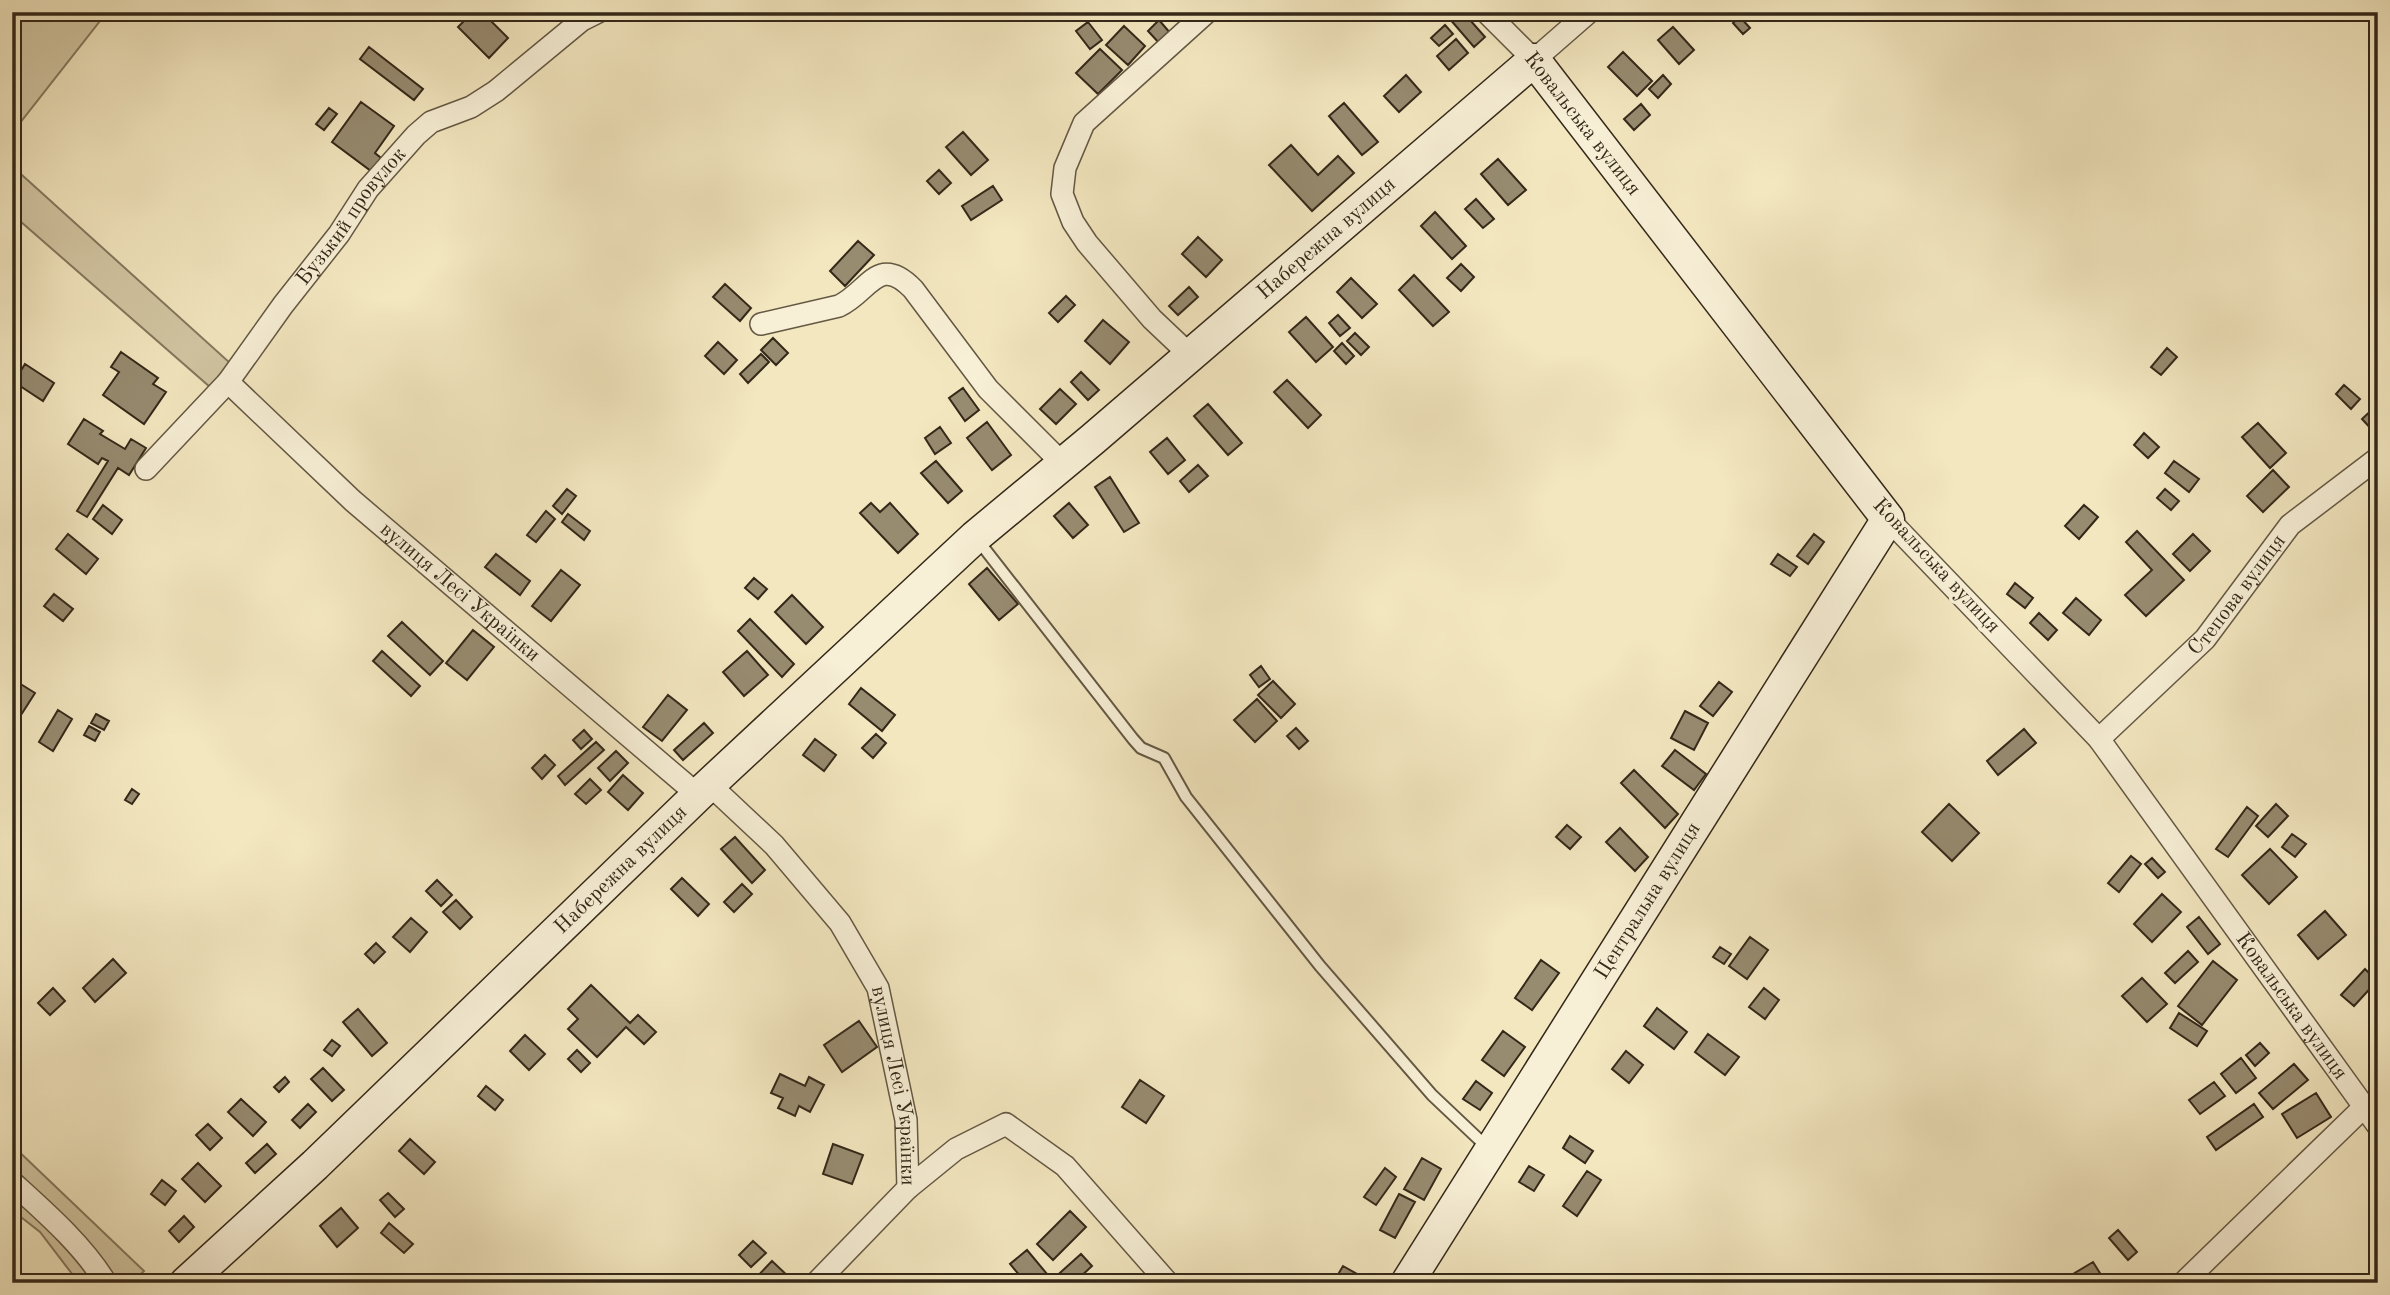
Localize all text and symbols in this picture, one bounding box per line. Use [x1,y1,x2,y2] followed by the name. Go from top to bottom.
[1520,48,1644,200] street label: Ковальська вулиця
[292,143,410,289] street label: Бузький провулок
[1253,173,1400,303] street label: Набережна вулиця
[1868,495,2004,637] street label: Ковальська вулиця
[376,518,544,666] street label: вулиця Лесі Українки
[2184,530,2290,660] street label: Степова вулиця
[551,801,691,938] street label: Набережна вулиця
[1591,819,1705,983] street label: Центральна вулиця
[2232,929,2351,1083] street label: Ковальська вулиця
[867,984,918,1186] street label: вулиця Лесі Українки

